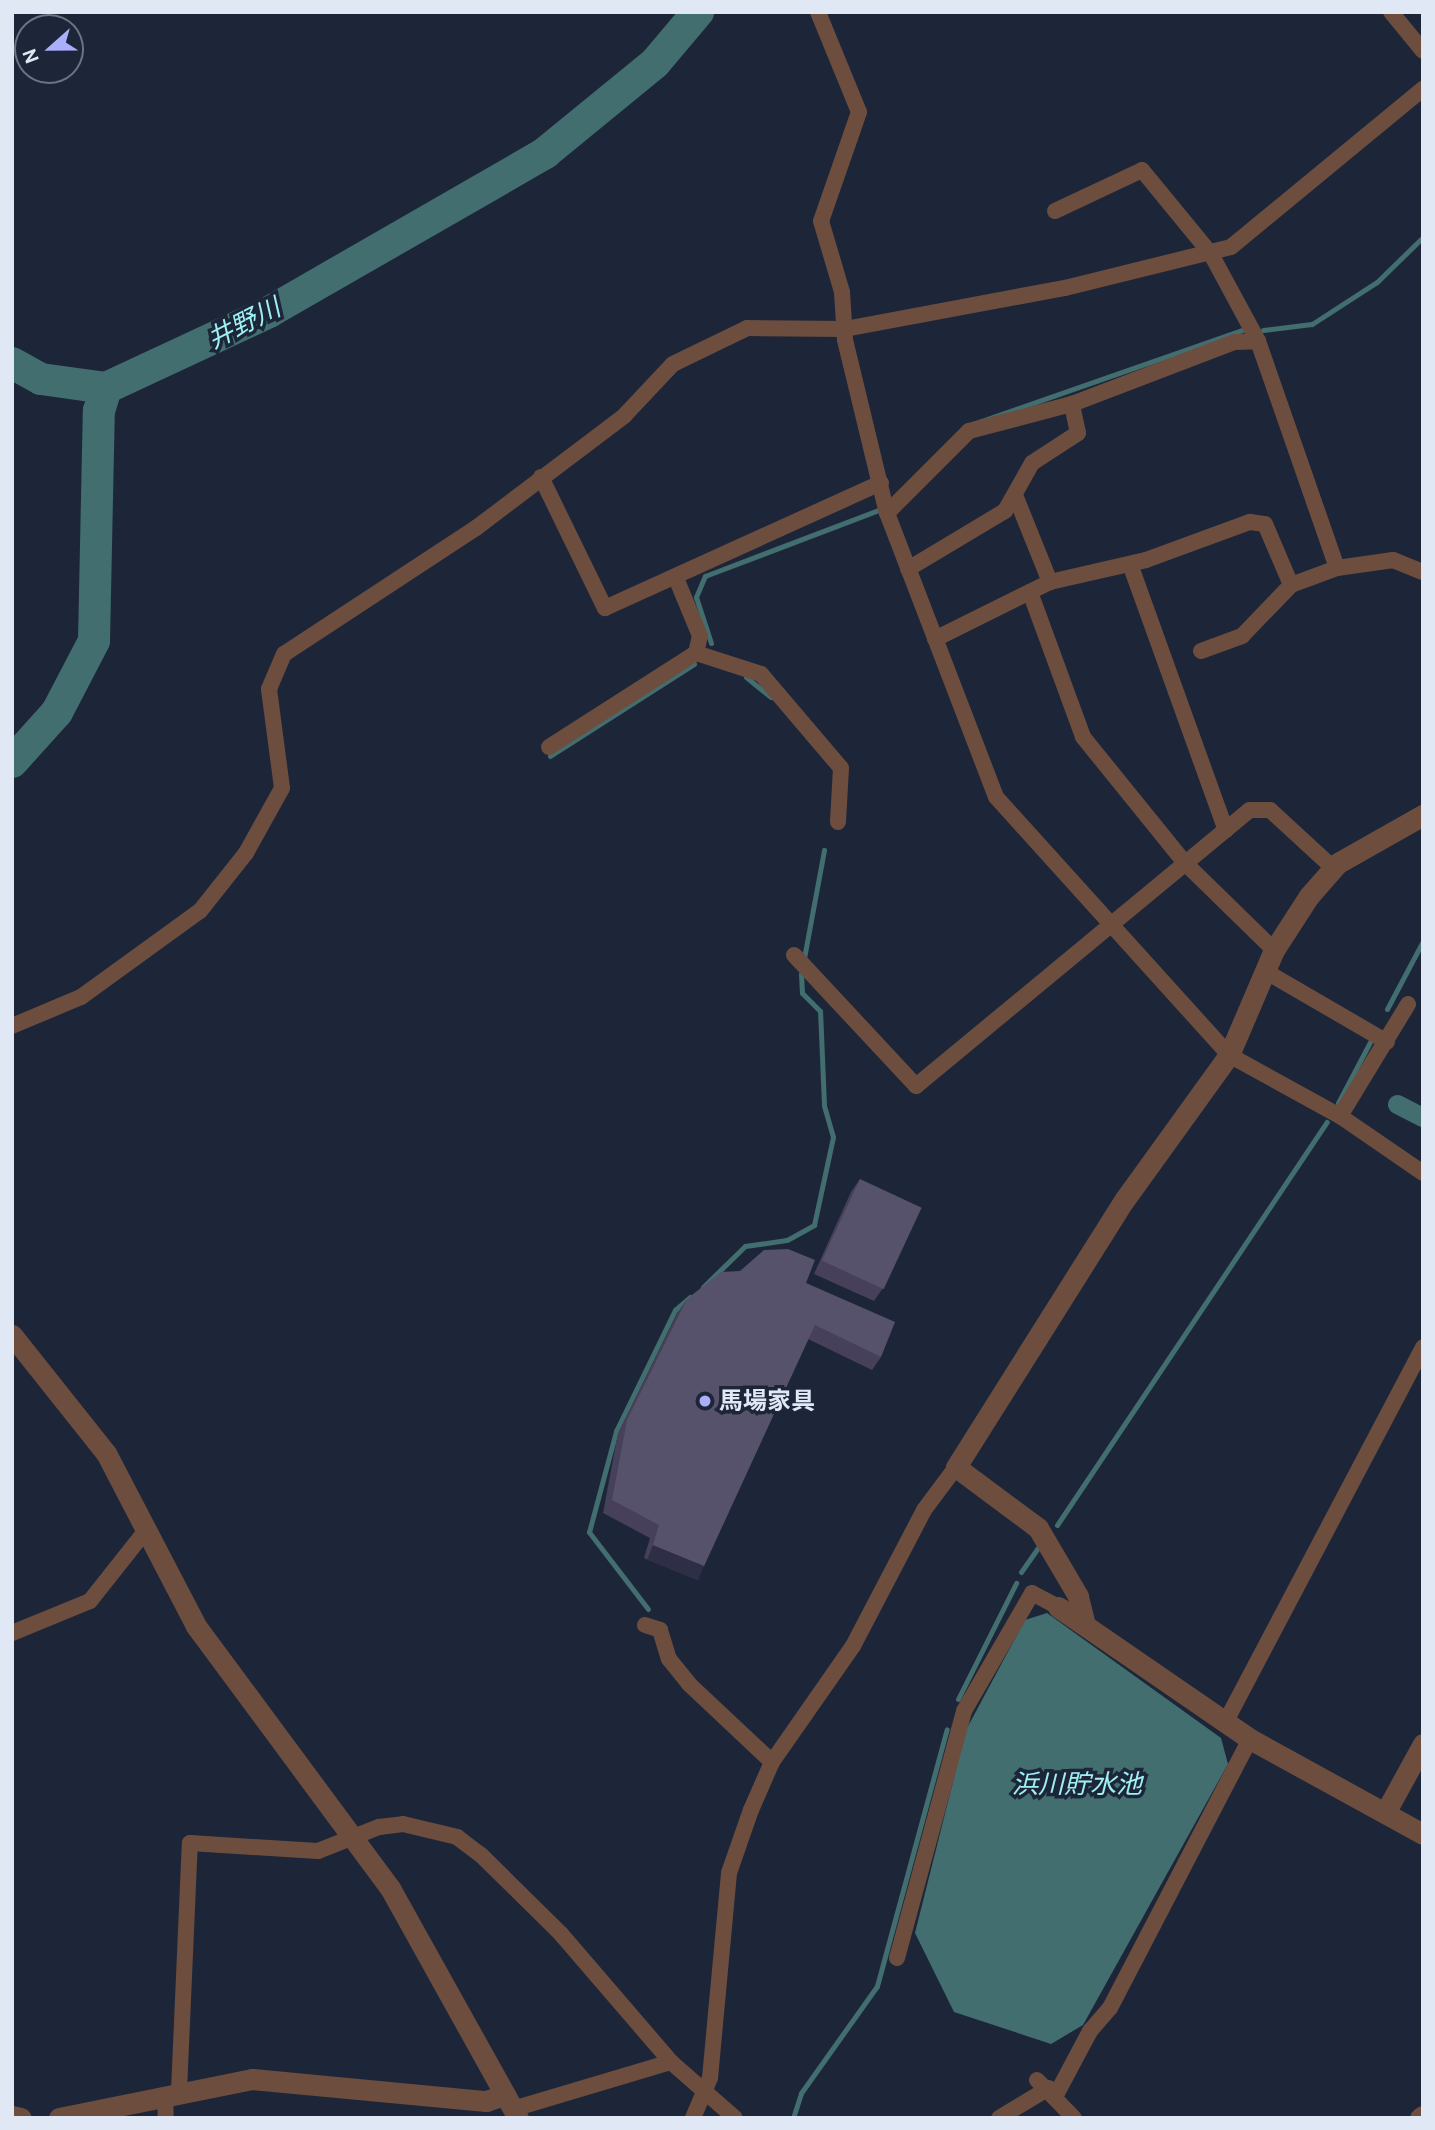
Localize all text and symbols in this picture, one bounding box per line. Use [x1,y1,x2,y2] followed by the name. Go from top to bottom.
[14,14,84,84] north arrow
[18,46,44,66] text: N
[202,292,286,356] water label: 井野川
[719,1387,815,1415] place label: 馬場家具
[697,1393,713,1409] marker: 馬場家具
[1012,1769,1142,1801] water label: 浜川貯水池

